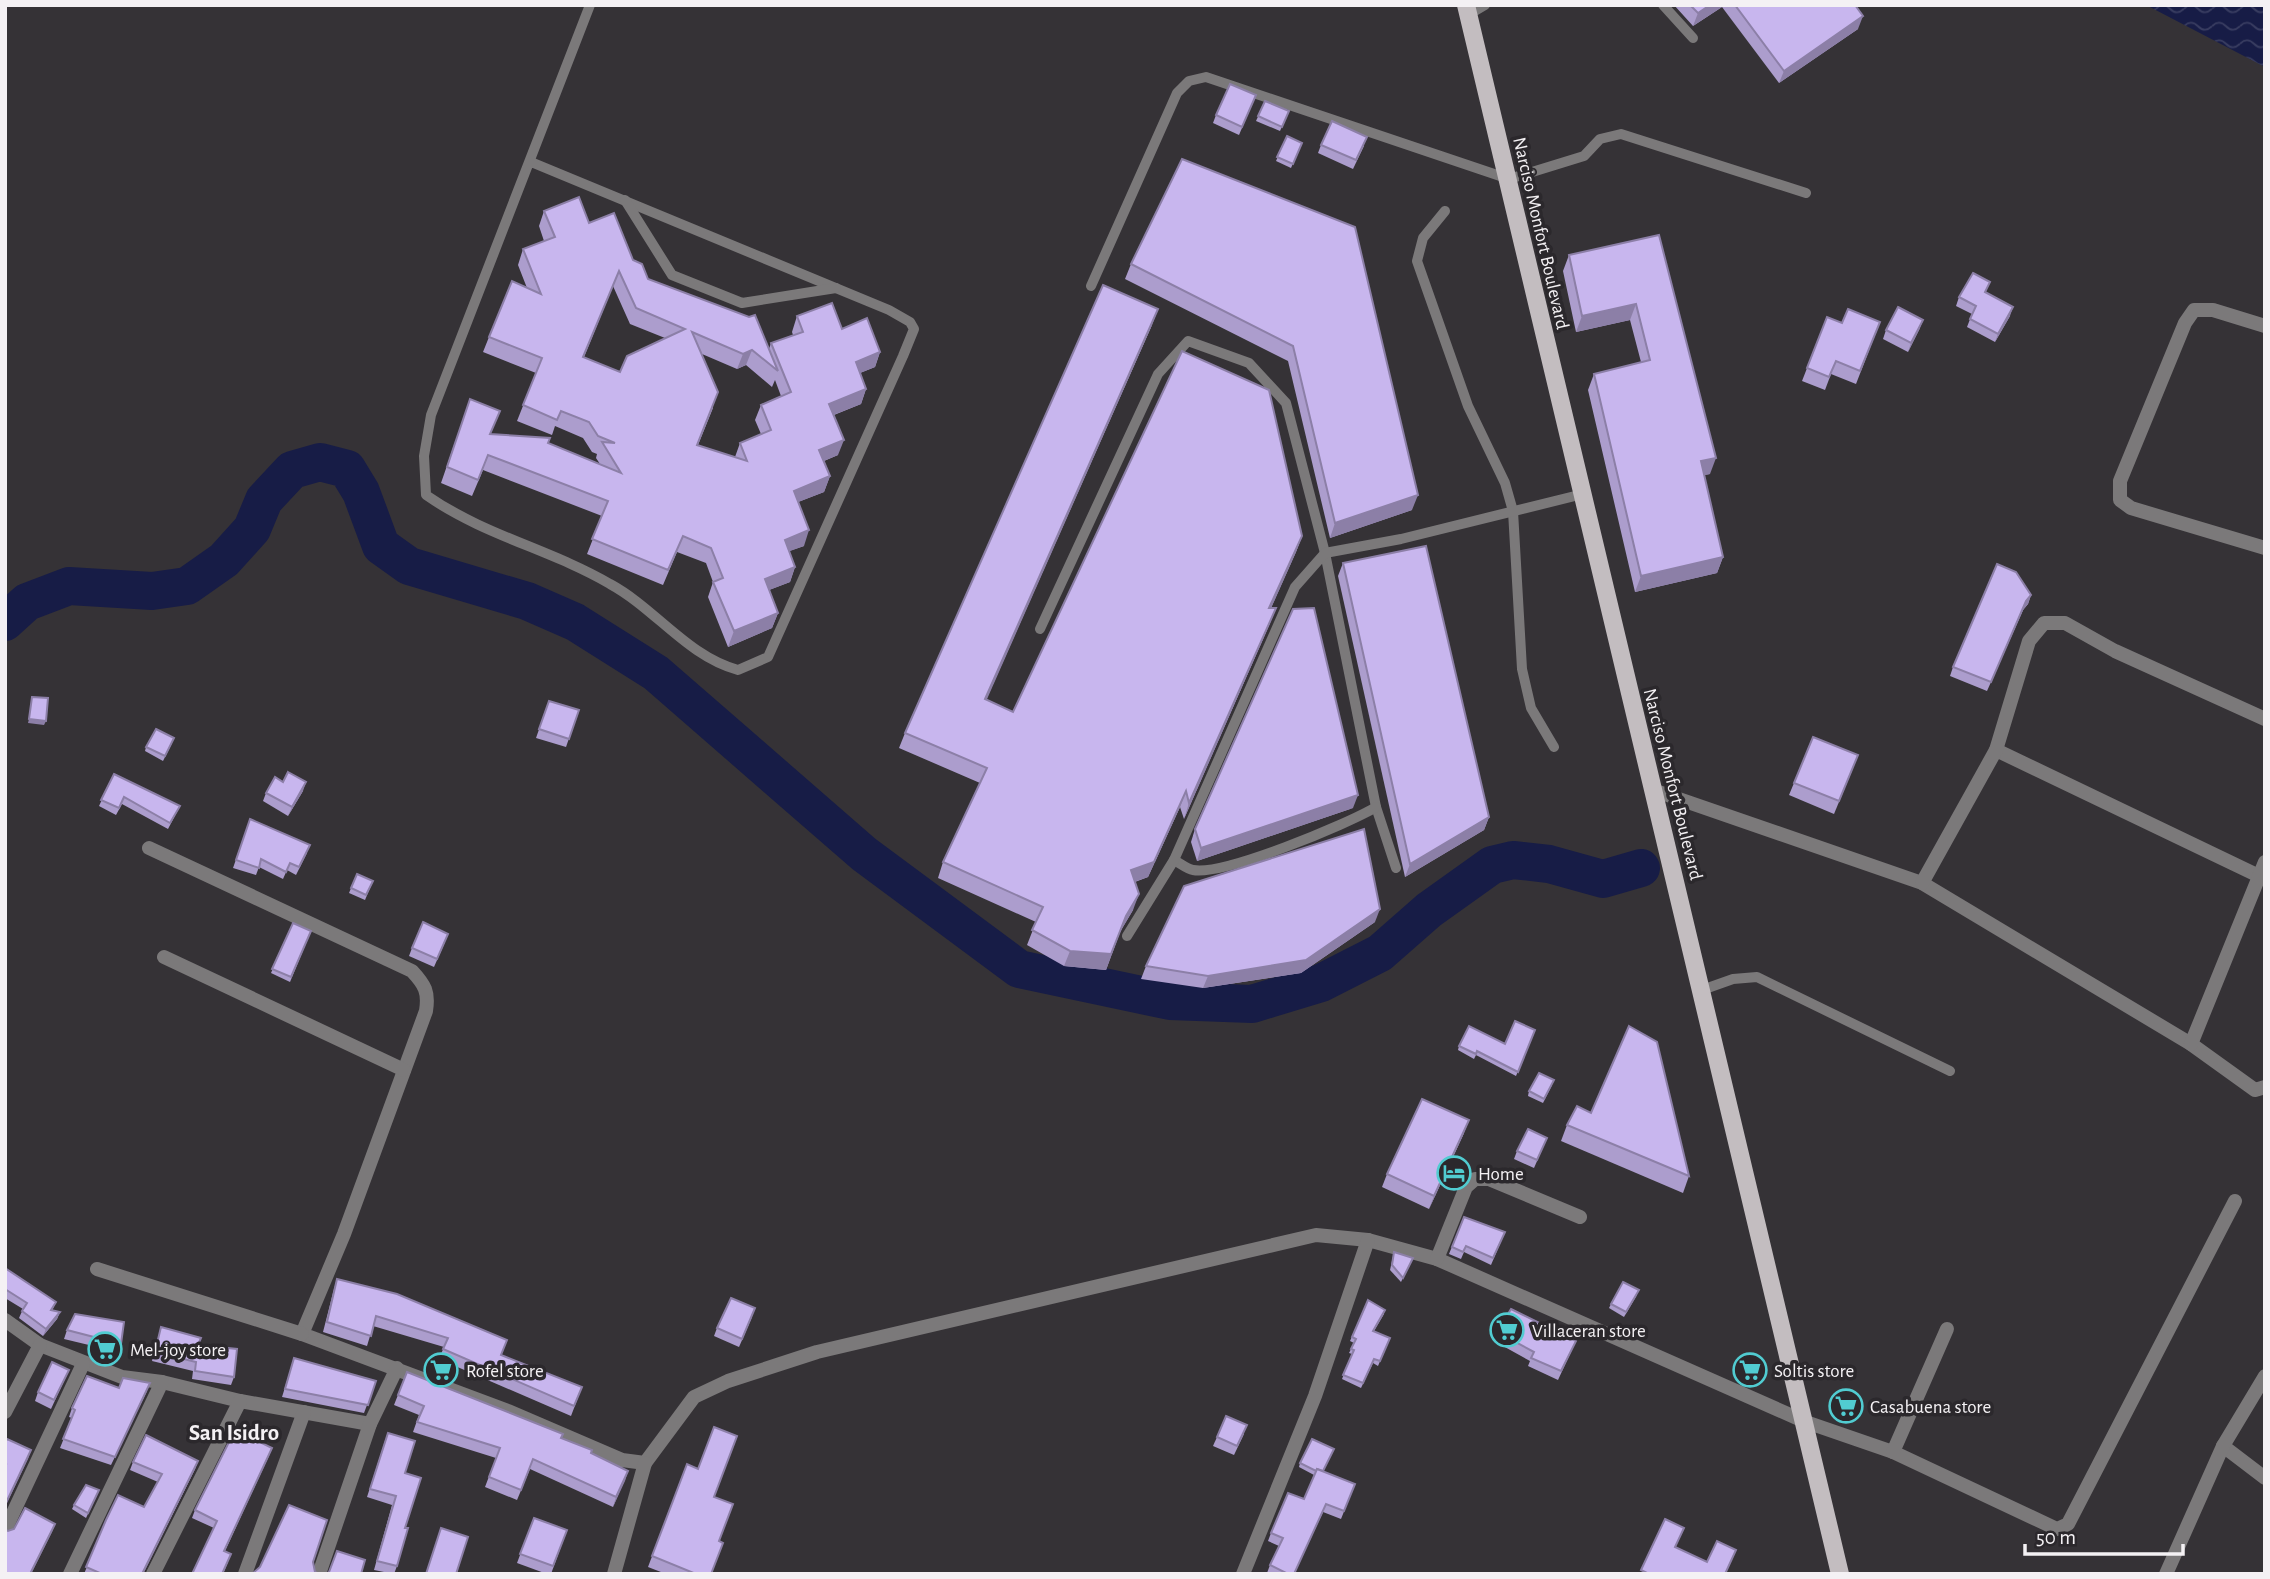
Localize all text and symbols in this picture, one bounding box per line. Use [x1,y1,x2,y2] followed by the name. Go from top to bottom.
[1509,135,1572,331] street label: Narciso Monfort Boulevard
[1640,687,1706,882] street label: Narciso Monfort Boulevard
[1435,1154,1473,1192] hotel icon: Home
[1478,1165,1524,1184] place label: Home
[1488,1311,1526,1349] supermarket icon: Villaceran store
[1532,1322,1646,1341] place label: Villaceran store
[86,1330,124,1368] supermarket icon: Mel-joy store
[130,1341,226,1360] place label: Mel-joy store
[422,1351,460,1389] supermarket icon: Rofel store
[1731,1351,1769,1389] supermarket icon: Soltis store
[466,1362,544,1381] place label: Rofel store
[1774,1362,1854,1381] place label: Soltis store
[1827,1387,1865,1425] supermarket icon: Casabuena store
[1870,1398,1991,1417] place label: Casabuena store
[189,1422,279,1445] district label: San Isidro
[2025,1512,2182,1556] scale bar
[2036,1527,2076,1548] text: 50 m

